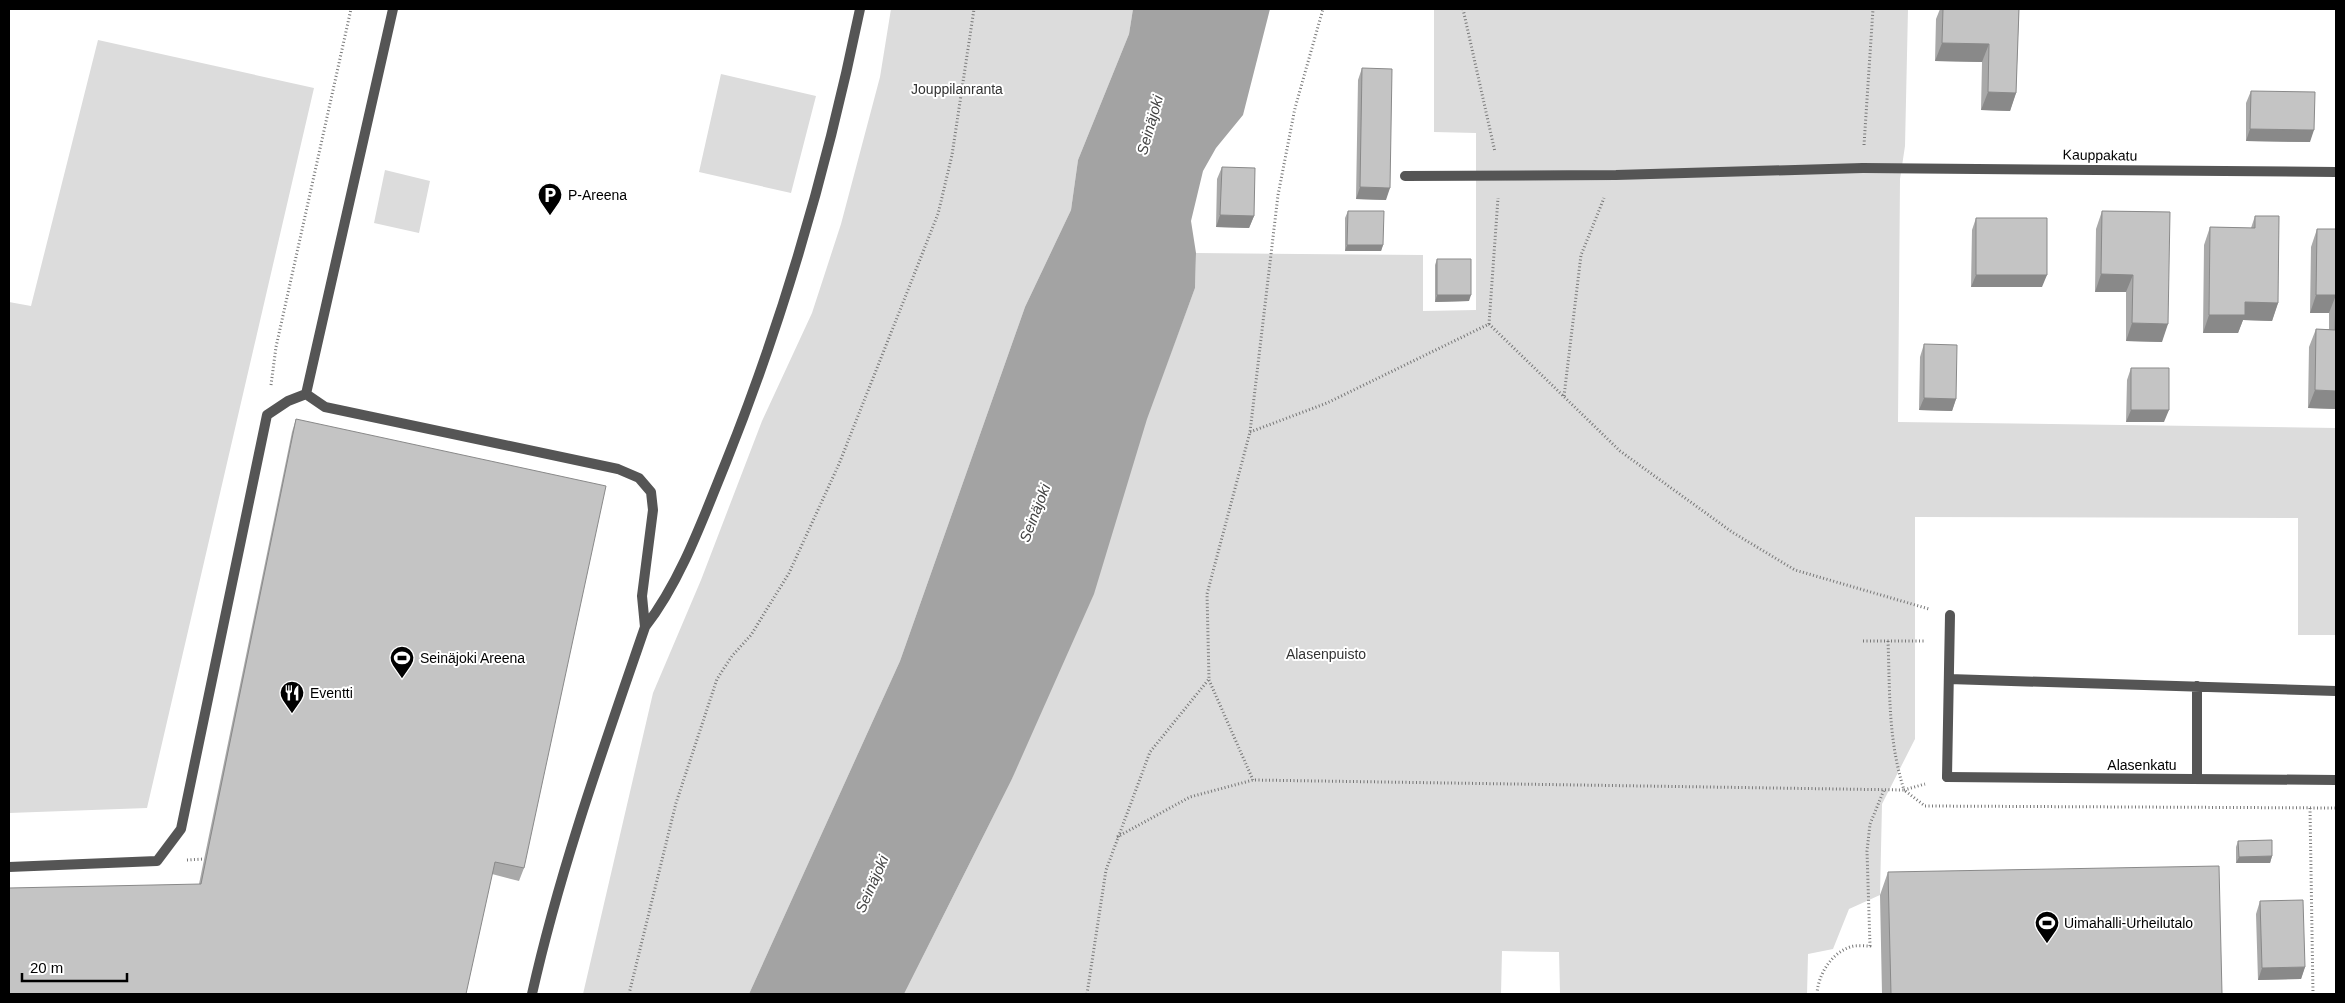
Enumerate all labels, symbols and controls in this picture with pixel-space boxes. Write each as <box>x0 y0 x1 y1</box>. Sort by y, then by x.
park label: Jouppilanranta <box>911 81 1003 97</box>
water label: Seinäjoki <box>1133 93 1166 156</box>
street label: Kauppakatu <box>2062 146 2138 164</box>
parking icon: P-Areena <box>537 182 563 216</box>
place label: P-Areena <box>568 187 627 203</box>
water label: Seinäjoki <box>1016 481 1054 544</box>
sports icon: Seinäjoki Areena <box>389 645 415 679</box>
park label: Alasenpuisto <box>1286 646 1366 662</box>
place label: Seinäjoki Areena <box>420 650 525 666</box>
restaurant icon: Eventti <box>279 680 305 714</box>
place label: Eventti <box>310 685 353 701</box>
street label: Alasenkatu <box>2107 757 2177 773</box>
water label: Seinäjoki <box>851 852 892 915</box>
sports icon: Uimahalli-Urheilutalo <box>2034 910 2060 944</box>
place label: Uimahalli-Urheilutalo <box>2064 915 2193 931</box>
scale bar <box>22 950 128 982</box>
text: 20 m <box>30 959 63 976</box>

